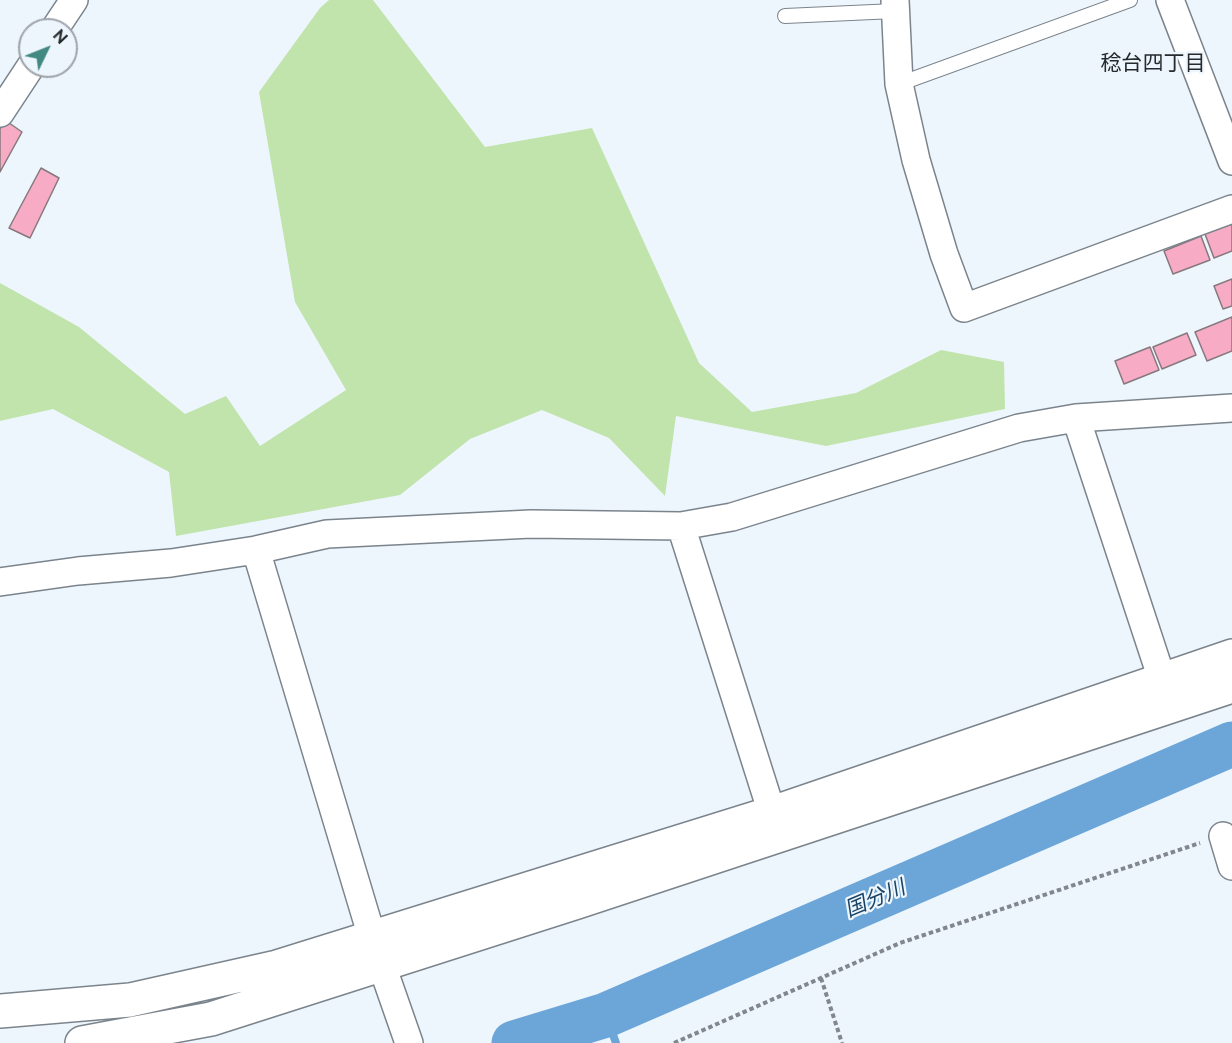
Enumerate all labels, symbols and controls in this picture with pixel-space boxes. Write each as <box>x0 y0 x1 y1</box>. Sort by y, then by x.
north arrow <box>18 18 78 78</box>
text: N <box>49 26 71 48</box>
district label: 稔台四丁目 <box>1101 51 1205 77</box>
water label: 国分川 <box>841 875 909 923</box>

